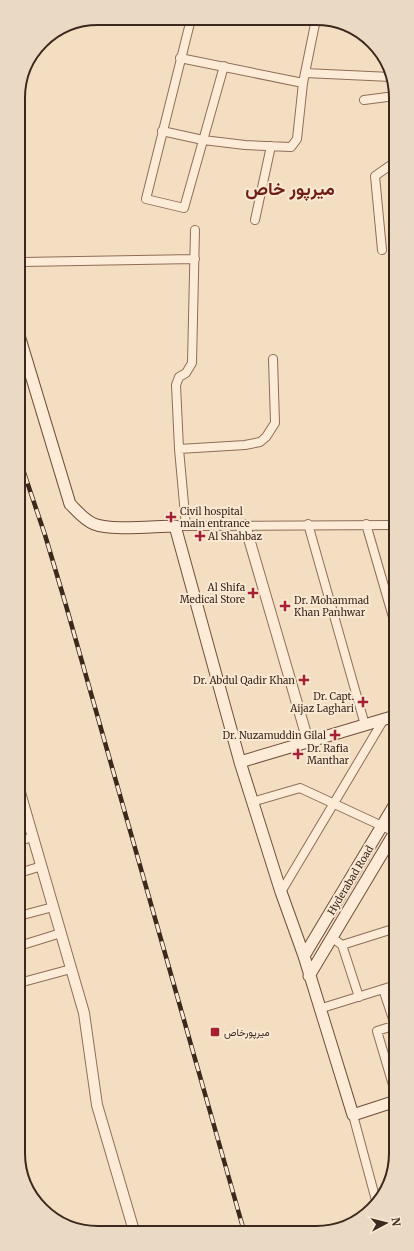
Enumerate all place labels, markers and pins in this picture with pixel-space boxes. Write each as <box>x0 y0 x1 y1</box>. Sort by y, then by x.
place label: Civil hospital main entrance <box>180 505 250 530</box>
marker: Civil hospital main entrance <box>165 511 177 523</box>
place label: Al Shahbaz <box>207 530 262 543</box>
marker: Al Shahbaz <box>195 531 205 541</box>
place label: Al Shifa Medical Store <box>180 581 246 606</box>
marker: Al Shifa Medical Store <box>248 588 258 598</box>
place label: Dr. Mohammad Khan Panhwar <box>294 594 369 619</box>
marker: Dr. Mohammad Khan Panhwar <box>279 600 291 612</box>
place label: Dr. Abdul Qadir Khan <box>193 674 295 687</box>
marker: Dr. Abdul Qadir Khan <box>298 674 310 686</box>
place label: Dr. Capt. Aijaz Laghari <box>289 690 354 715</box>
marker: Dr. Capt. Aijaz Laghari <box>357 696 369 708</box>
place label: Dr. Nuzamuddin Gilal <box>223 729 326 742</box>
marker: Dr. Nuzamuddin Gilal <box>329 729 341 741</box>
place label: Dr. Rafia Manthar <box>307 742 350 767</box>
marker: Dr. Rafia Manthar <box>292 748 304 760</box>
marker: ميرپورخاص <box>209 1026 221 1038</box>
place label: ميرپورخاص <box>224 1026 270 1040</box>

